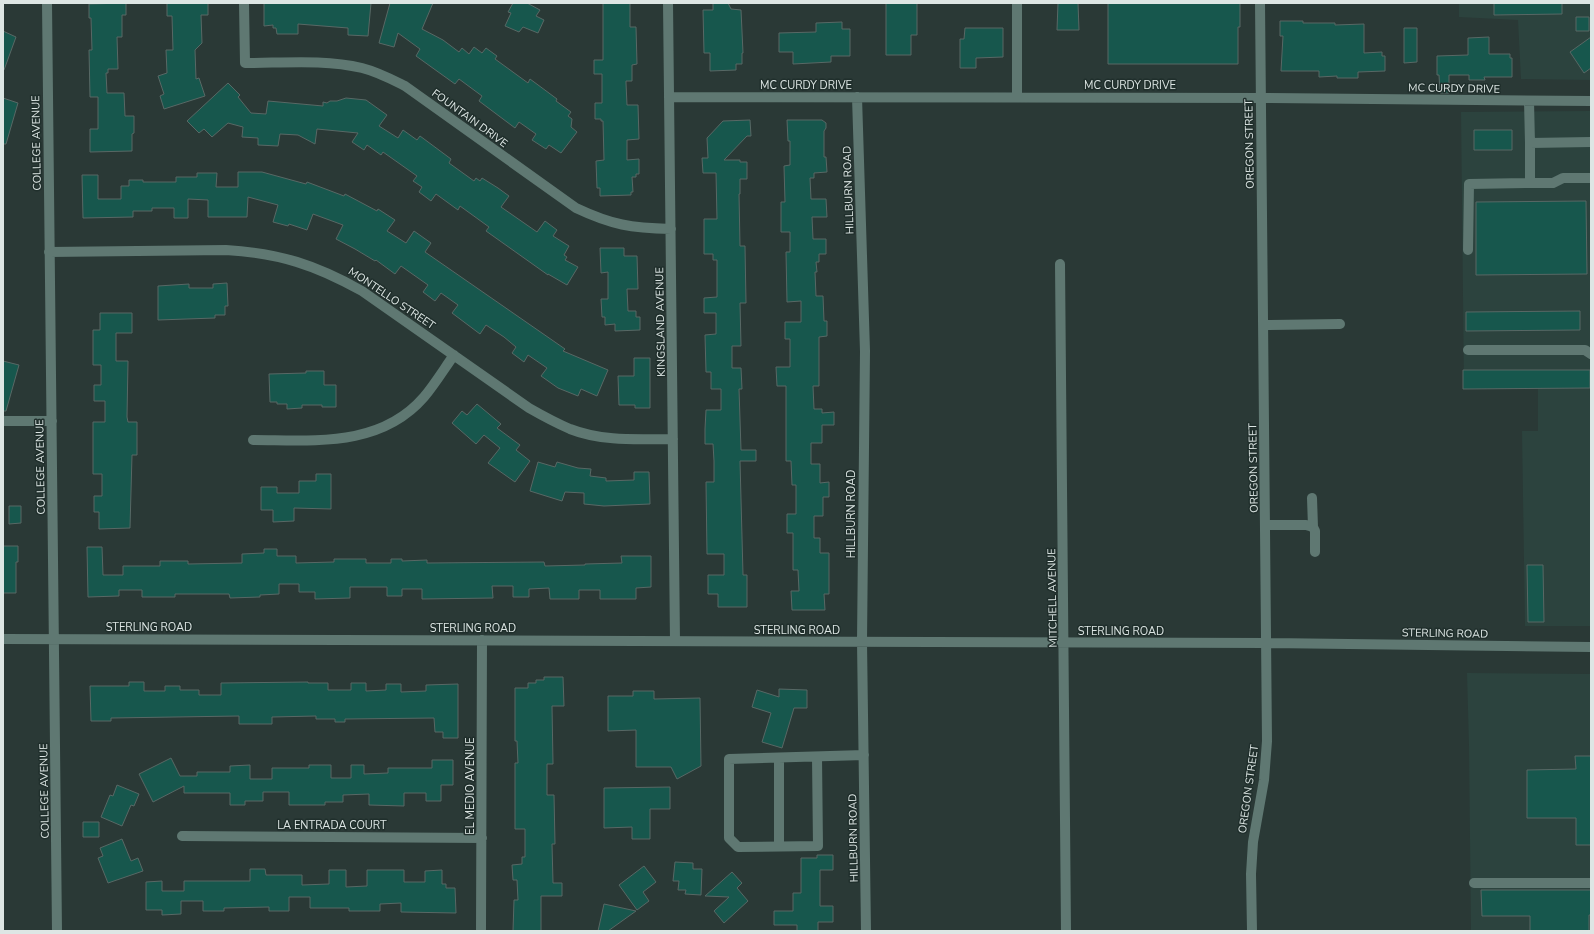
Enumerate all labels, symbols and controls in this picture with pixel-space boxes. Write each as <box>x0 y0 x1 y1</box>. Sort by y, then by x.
street label: MC CURDY DRIVE <box>760 78 852 93</box>
street label: MC CURDY DRIVE <box>1084 78 1176 93</box>
street label: MC CURDY DRIVE <box>1408 80 1500 97</box>
street label: FOUNTAIN DRIVE <box>429 86 511 151</box>
street label: COLLEGE AVENUE <box>28 95 45 191</box>
street label: OREGON STREET <box>1241 99 1258 189</box>
street label: HILLBURN ROAD <box>839 145 858 235</box>
street label: MONTELLO STREET <box>345 264 438 333</box>
street label: KINGSLAND AVENUE <box>652 267 669 377</box>
street label: COLLEGE AVENUE <box>32 419 49 515</box>
street label: OREGON STREET <box>1245 423 1262 513</box>
street label: HILLBURN ROAD <box>844 470 859 558</box>
street label: MITCHELL AVENUE <box>1044 548 1061 648</box>
street label: STERLING ROAD <box>106 620 192 635</box>
street label: STERLING ROAD <box>430 621 516 636</box>
street label: STERLING ROAD <box>754 623 840 638</box>
street label: STERLING ROAD <box>1078 624 1164 639</box>
street label: STERLING ROAD <box>1402 625 1488 642</box>
street label: EL MEDIO AVENUE <box>463 737 478 835</box>
street label: COLLEGE AVENUE <box>36 743 53 839</box>
street label: OREGON STREET <box>1235 743 1262 834</box>
street label: HILLBURN ROAD <box>845 794 862 882</box>
street label: LA ENTRADA COURT <box>277 818 387 833</box>

